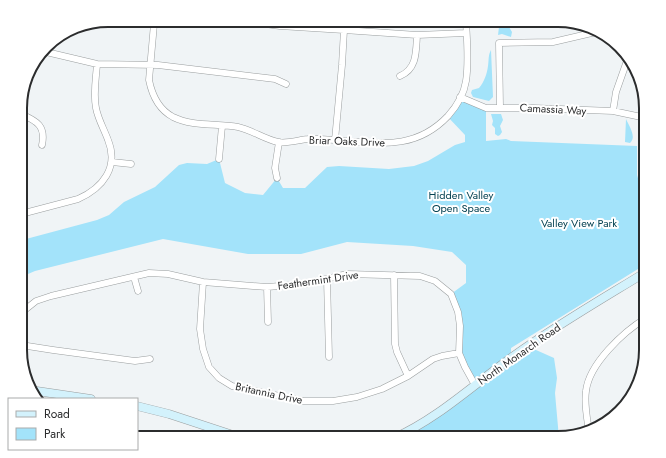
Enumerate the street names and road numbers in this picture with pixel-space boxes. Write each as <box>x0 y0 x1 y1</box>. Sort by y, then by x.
street label: Camassia Way <box>519 99 587 119</box>
street label: Briar Oaks Drive <box>309 132 386 150</box>
street label: Feathermint Drive <box>276 266 360 294</box>
street label: North Monarch Road <box>474 319 564 389</box>
street label: Britannia Drive <box>234 378 304 408</box>

